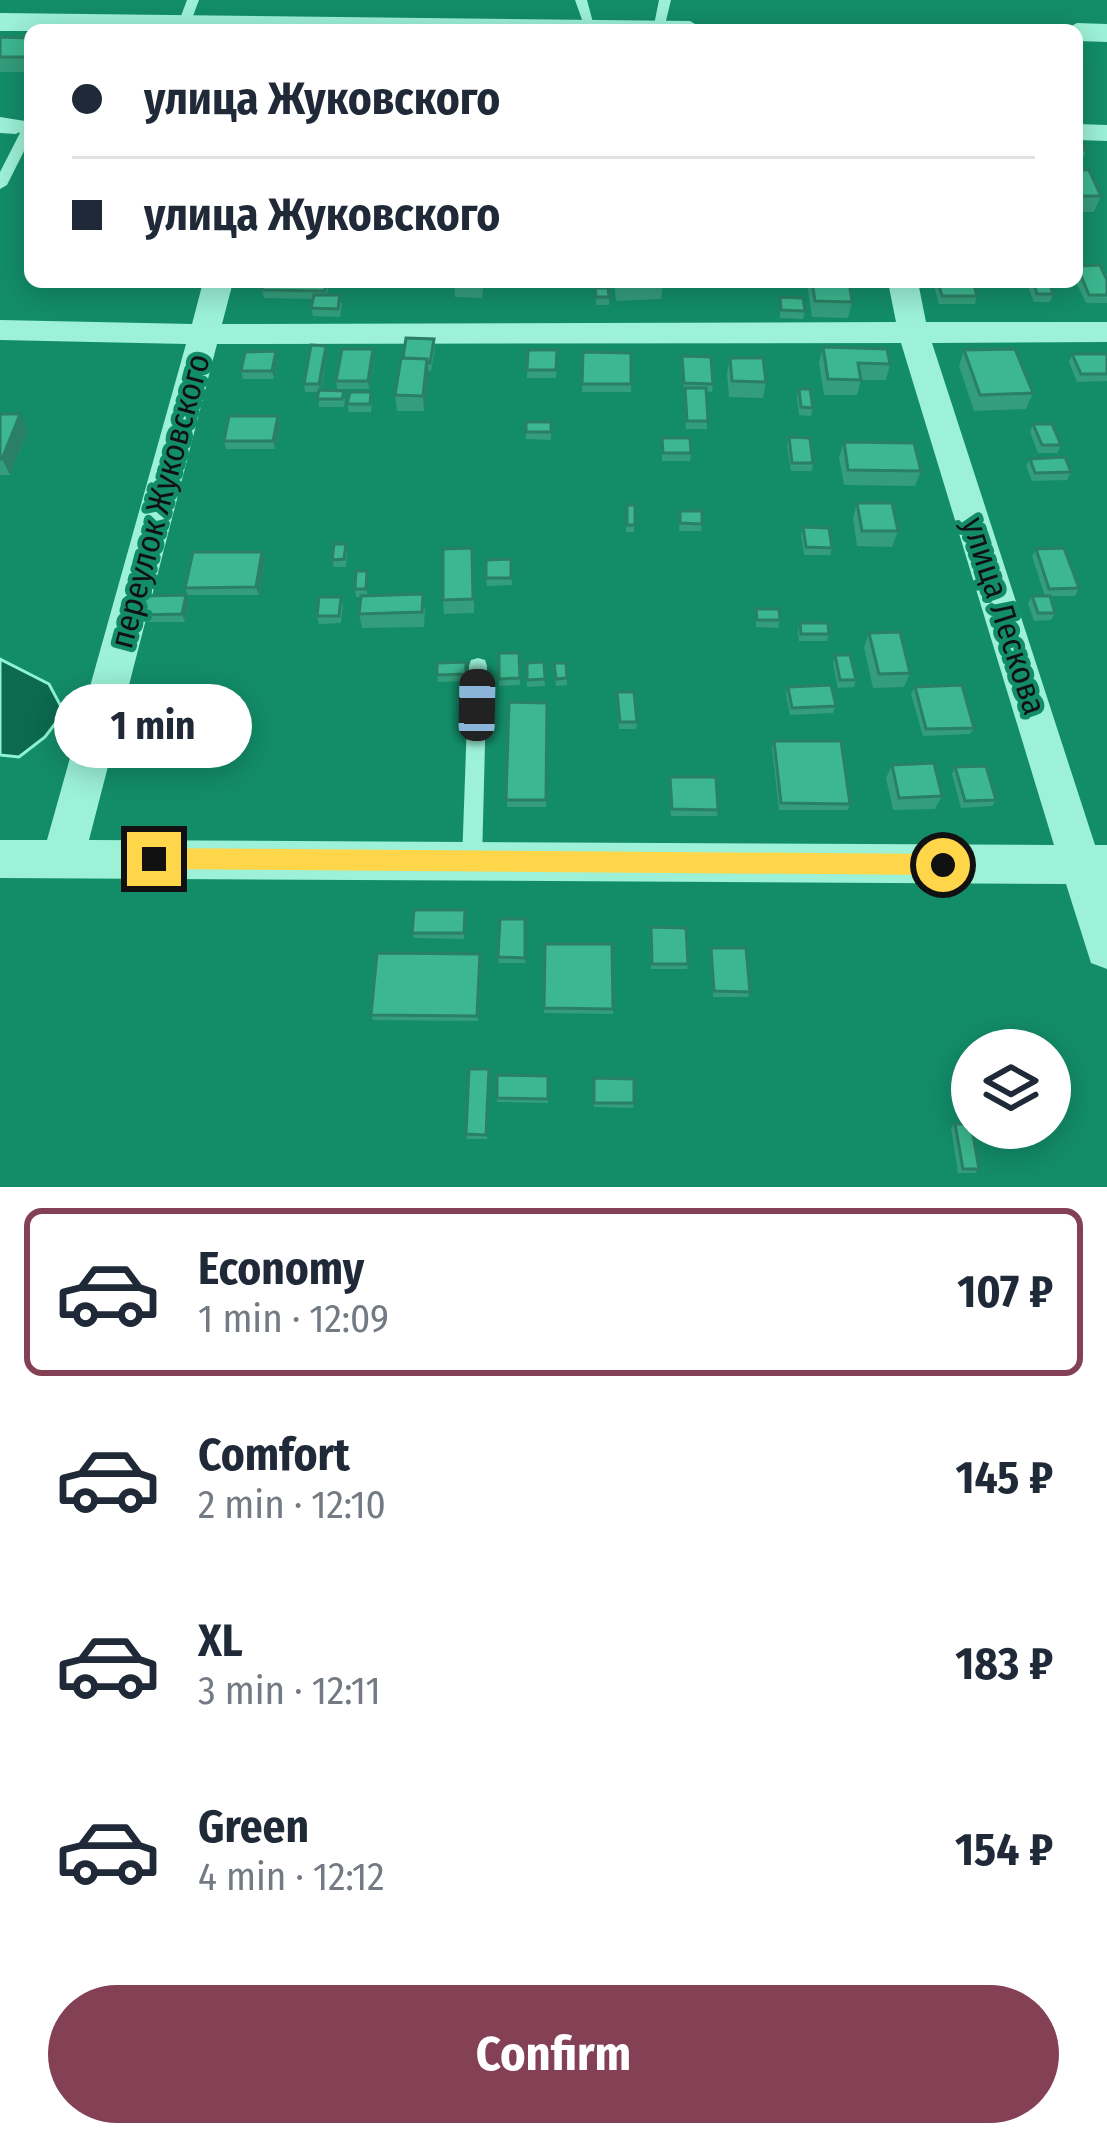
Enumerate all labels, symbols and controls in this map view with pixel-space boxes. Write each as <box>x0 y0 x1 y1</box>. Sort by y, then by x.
text: улица Жуковского <box>144 72 500 126</box>
text: улица Жуковского <box>144 188 500 242</box>
street label: переулок Жуковского <box>101 349 219 653</box>
street label: улица Лескова <box>953 512 1055 720</box>
car <box>458 669 496 741</box>
callout: 1 min <box>55 685 253 769</box>
text: 1 min <box>111 703 195 749</box>
route end <box>127 832 181 886</box>
route start <box>916 838 970 892</box>
map controls <box>951 1029 1071 1149</box>
button: layers <box>951 1029 1071 1149</box>
icon: car <box>54 1238 162 1346</box>
text: Economy <box>198 1242 364 1296</box>
text: 107 ₽ <box>957 1265 1053 1319</box>
text: 1 min · 12:09 <box>198 1296 389 1342</box>
icon: car <box>54 1424 162 1532</box>
text: Comfort <box>198 1428 350 1482</box>
text: 145 ₽ <box>955 1451 1053 1505</box>
text: 2 min · 12:10 <box>198 1482 386 1528</box>
icon: car <box>54 1610 162 1718</box>
text: XL <box>198 1614 243 1668</box>
text: 183 ₽ <box>955 1637 1053 1691</box>
text: 3 min · 12:11 <box>198 1668 381 1714</box>
icon: car <box>54 1796 162 1904</box>
text: Green <box>198 1800 309 1854</box>
text: 154 ₽ <box>955 1823 1053 1877</box>
text: 4 min · 12:12 <box>198 1854 385 1900</box>
button: Confirm <box>48 1985 1059 2123</box>

